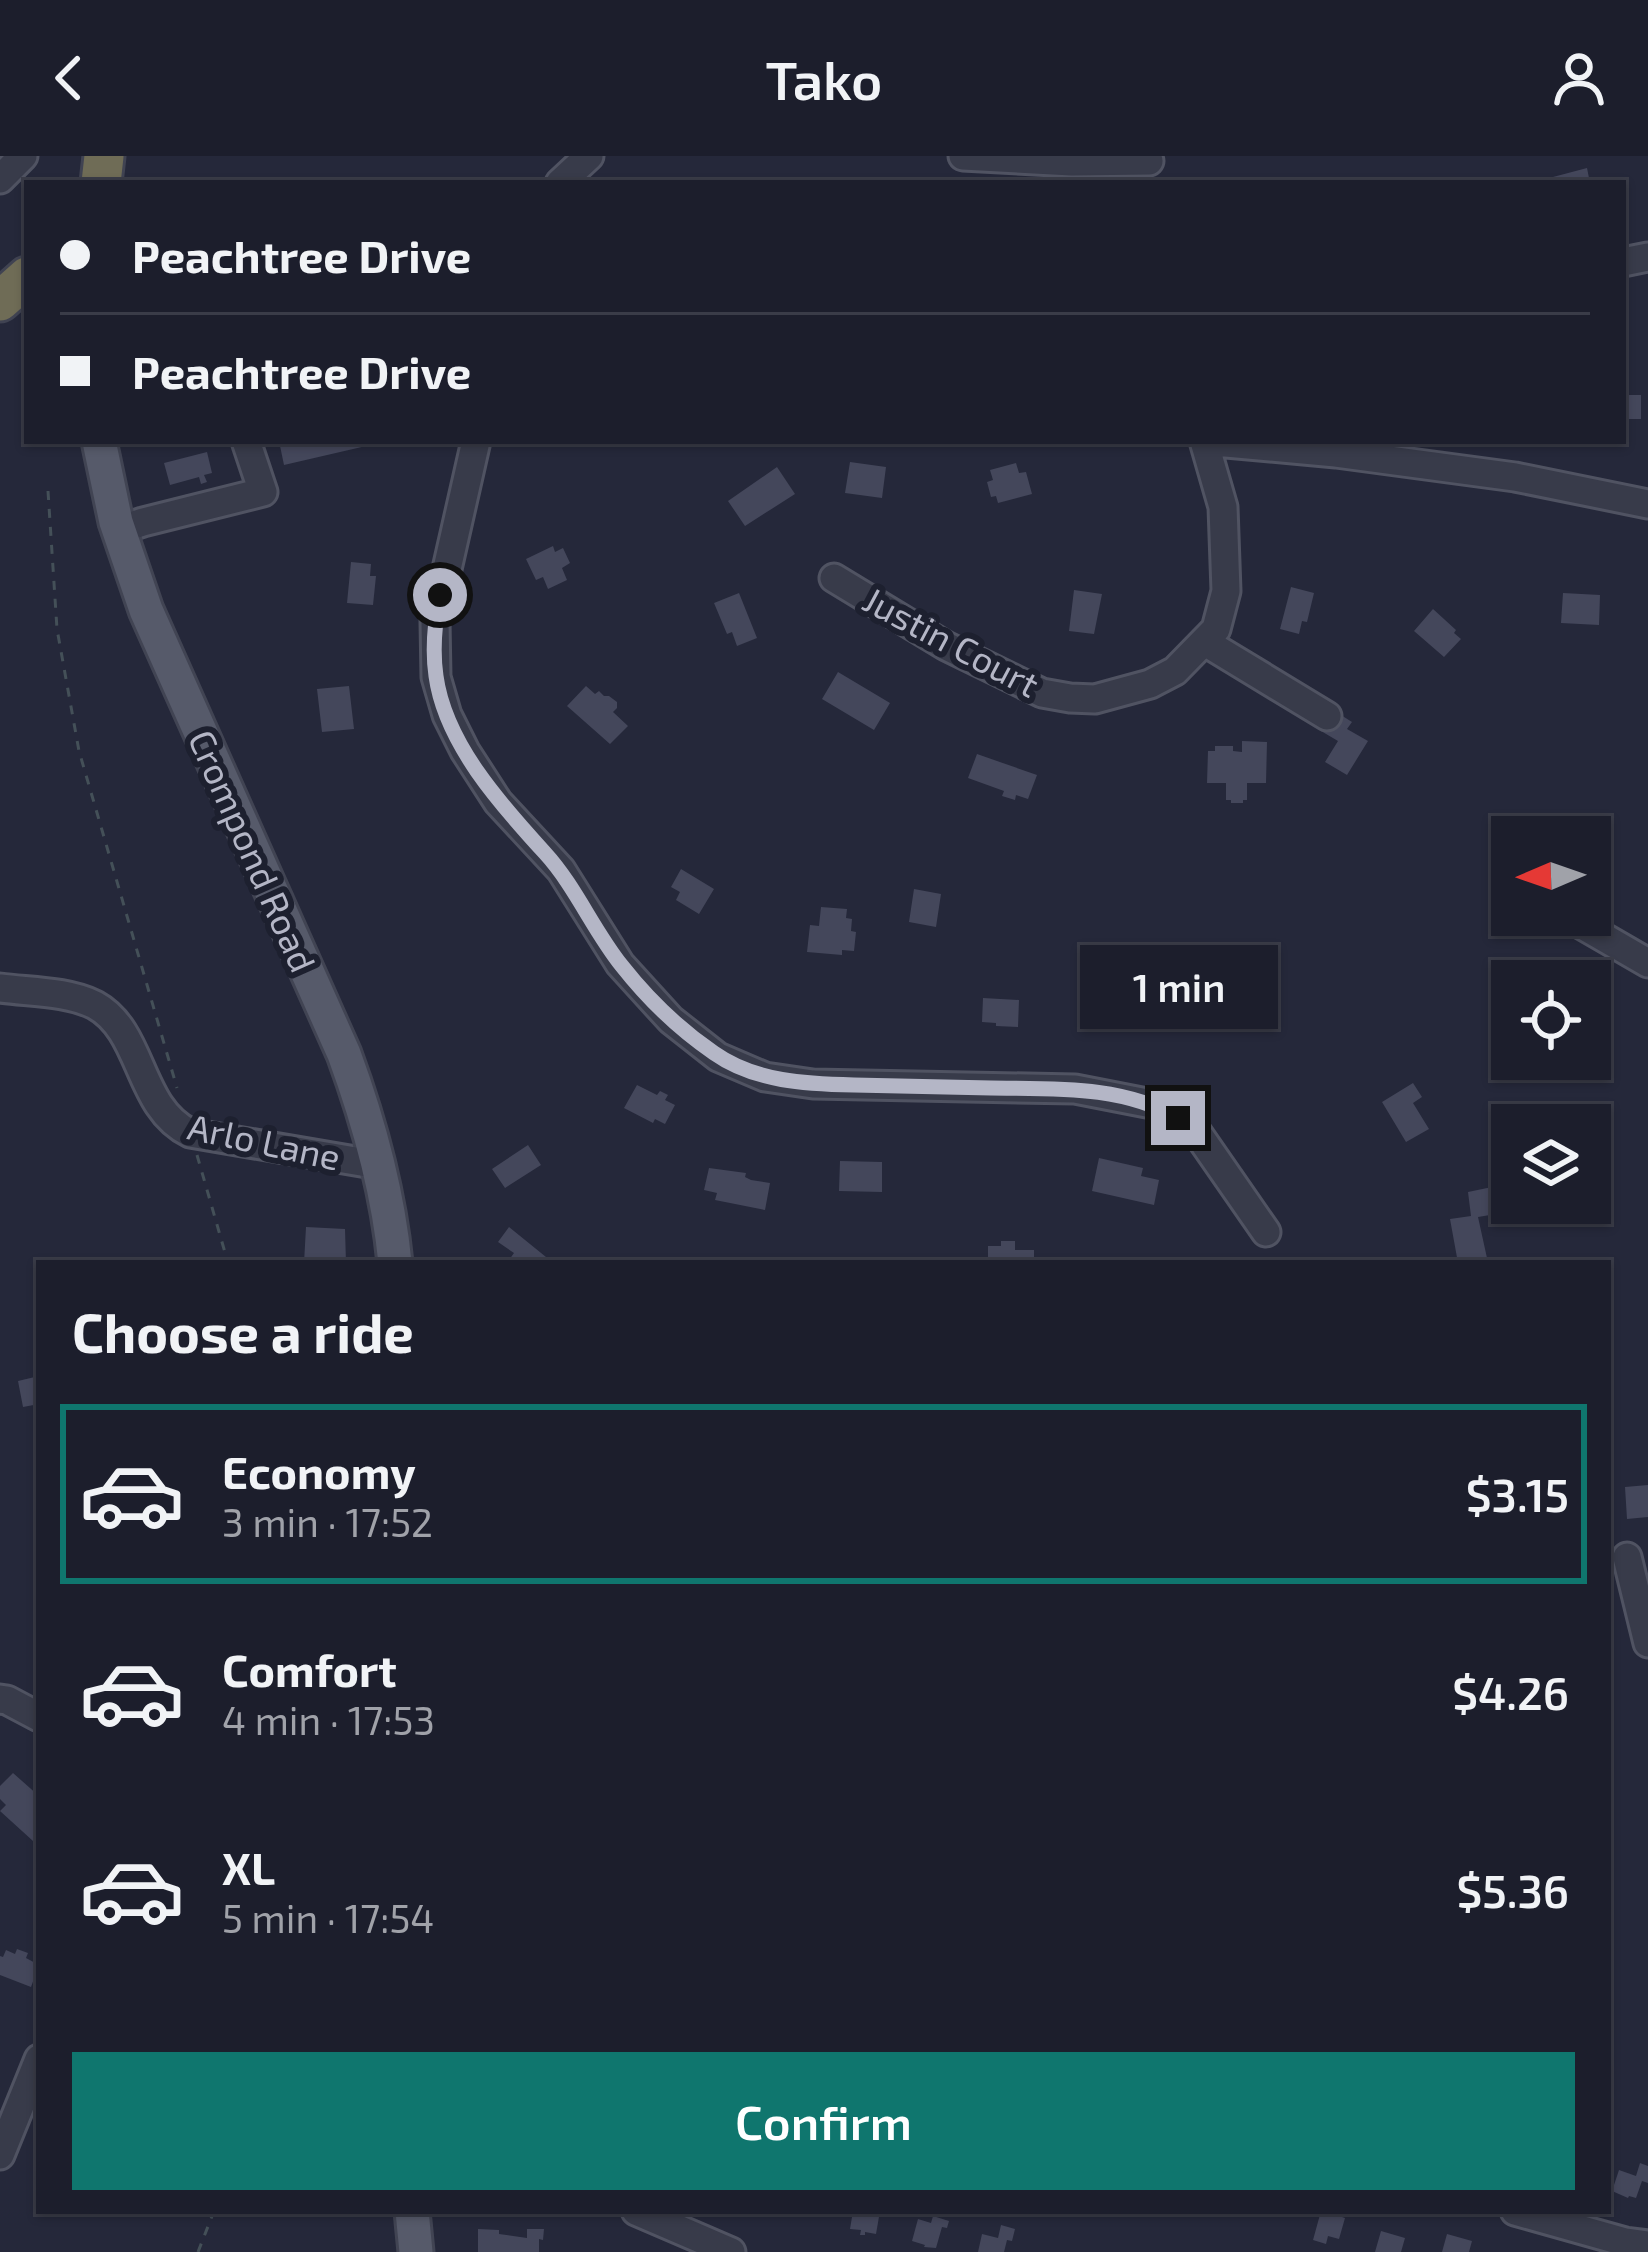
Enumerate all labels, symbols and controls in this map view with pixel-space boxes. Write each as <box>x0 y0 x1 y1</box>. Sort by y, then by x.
icon: back <box>36 45 102 111</box>
icon: person <box>1546 45 1612 111</box>
text: Tako <box>766 46 882 111</box>
text: Peachtree Drive <box>132 228 471 282</box>
text: Peachtree Drive <box>132 344 471 398</box>
route start <box>413 568 467 622</box>
street label: Justin Court <box>857 577 1047 705</box>
street label: Crompond Road <box>181 723 326 978</box>
north arrow <box>1491 816 1611 936</box>
map controls <box>1491 816 1611 1224</box>
callout: 1 min <box>1079 944 1277 1028</box>
button: locate <box>1491 960 1611 1080</box>
text: 1 min <box>1133 963 1225 1010</box>
route end <box>1151 1091 1205 1145</box>
street label: Arlo Lane <box>184 1103 344 1178</box>
button: layers <box>1491 1104 1611 1224</box>
text: Choose a ride <box>72 1299 414 1364</box>
icon: car <box>78 1440 186 1548</box>
text: Economy <box>222 1444 416 1498</box>
text: $3.15 <box>1466 1467 1569 1521</box>
text: 3 min · 17:52 <box>222 1498 433 1545</box>
icon: car <box>78 1638 186 1746</box>
text: Comfort <box>222 1642 397 1696</box>
text: $4.26 <box>1452 1665 1569 1719</box>
text: 4 min · 17:53 <box>222 1696 435 1743</box>
icon: car <box>78 1836 186 1944</box>
text: XL <box>222 1840 275 1894</box>
text: $5.36 <box>1456 1863 1569 1917</box>
text: 5 min · 17:54 <box>222 1894 434 1941</box>
button: Confirm <box>72 2052 1575 2190</box>

